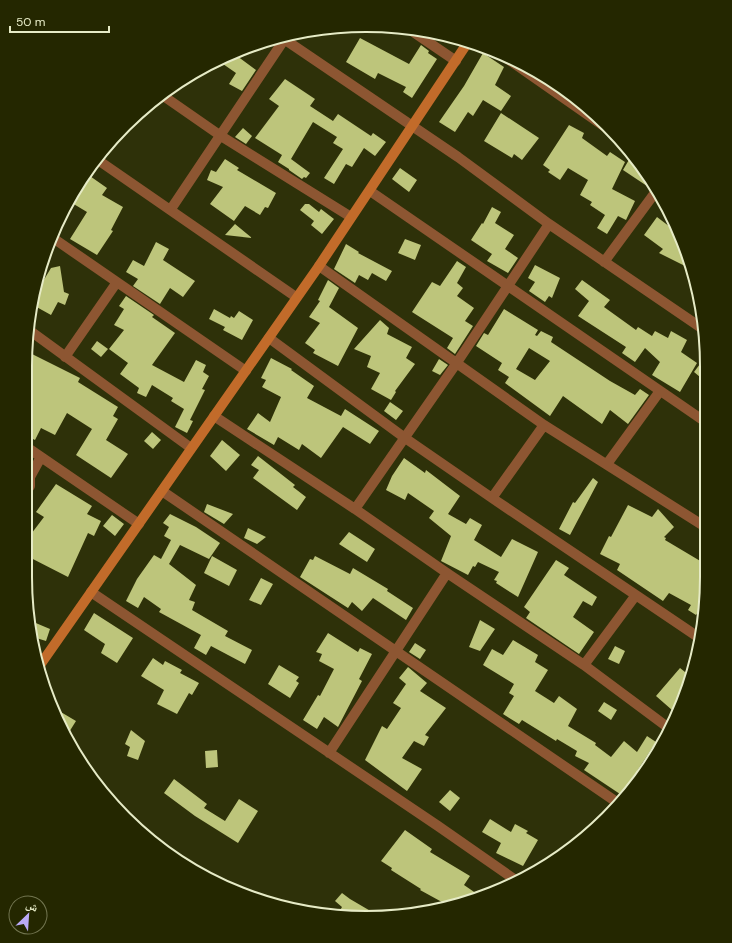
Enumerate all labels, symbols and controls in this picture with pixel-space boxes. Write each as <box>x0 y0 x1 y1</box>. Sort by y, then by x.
scale bar <box>10 8 109 34</box>
text: 50 m <box>16 14 45 30</box>
north arrow <box>8 895 48 935</box>
text: ش <box>24 897 41 916</box>

